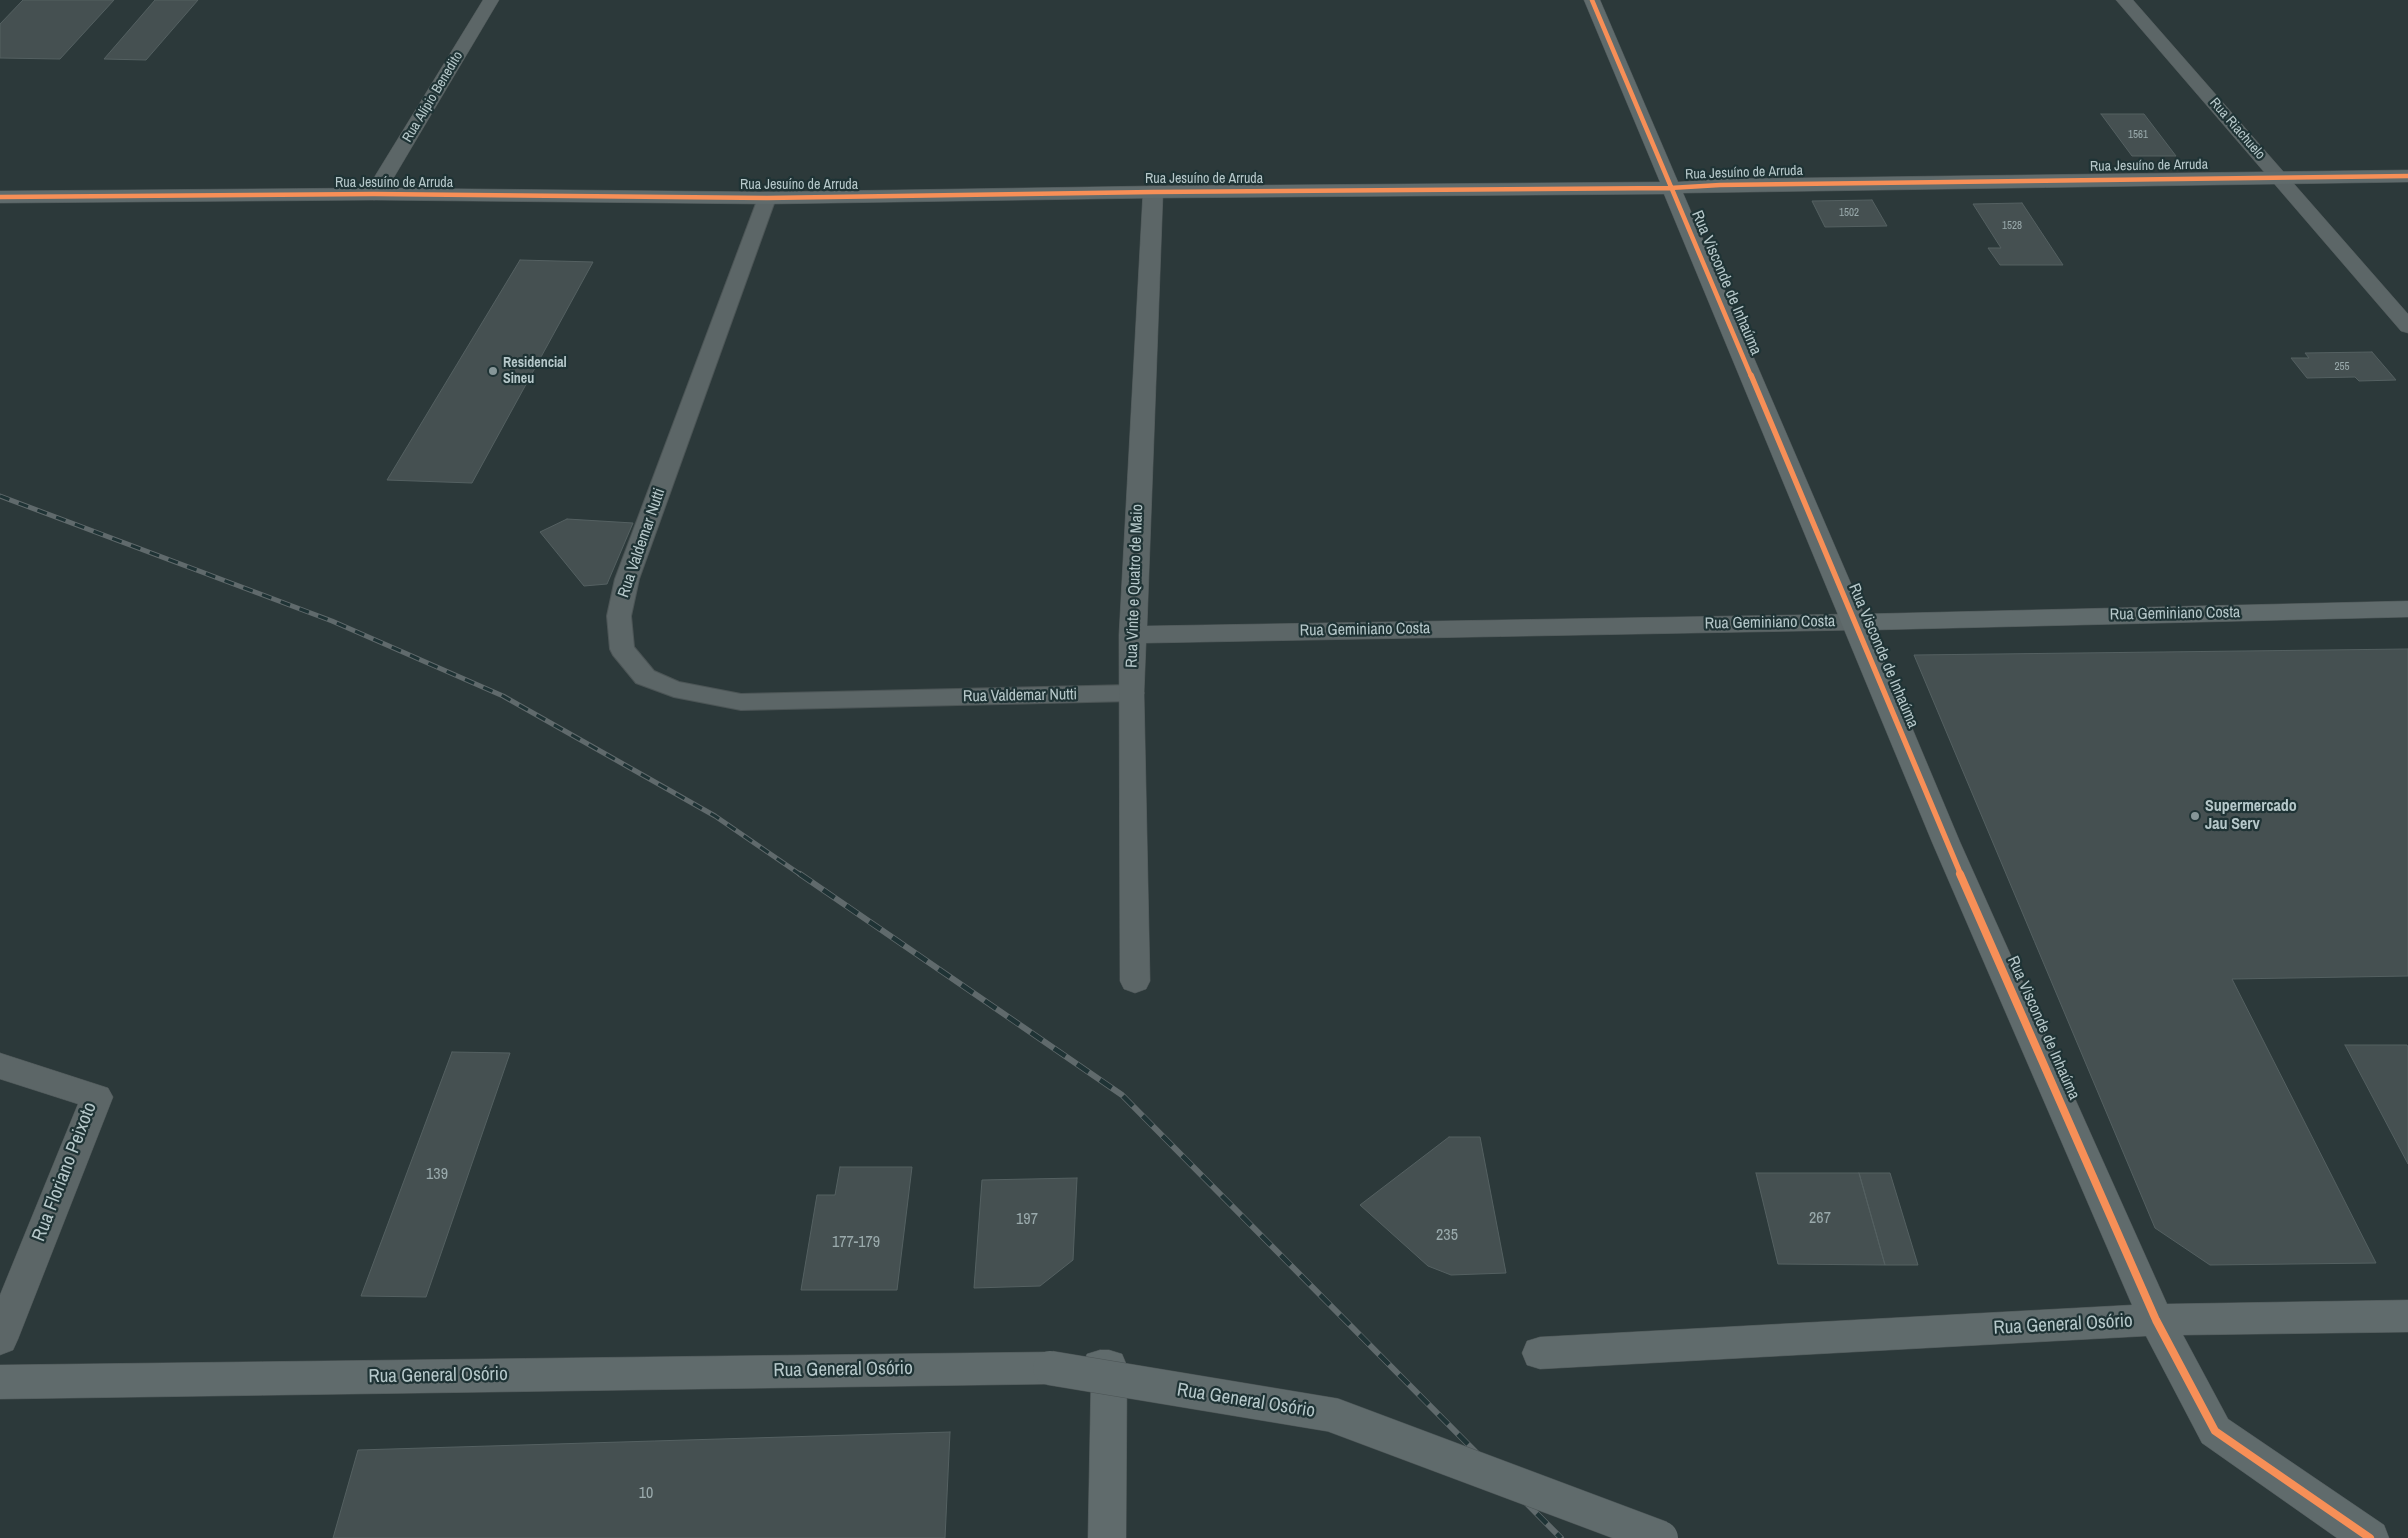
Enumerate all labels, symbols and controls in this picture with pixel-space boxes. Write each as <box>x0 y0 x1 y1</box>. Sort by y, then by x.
street label: Rua Alípio Benedito <box>399 49 467 145</box>
street label: Rua Riachuelo <box>2206 95 2268 163</box>
house number: 1561 <box>2128 128 2148 142</box>
street label: Rua Jesuíno de Arruda <box>2090 157 2208 175</box>
street label: Rua Jesuíno de Arruda <box>1685 163 1803 183</box>
street label: Rua Jesuíno de Arruda <box>1145 171 1263 187</box>
street label: Rua Jesuíno de Arruda <box>335 175 453 191</box>
street label: Rua Jesuíno de Arruda <box>740 177 858 193</box>
house number: 1502 <box>1839 206 1859 220</box>
street label: Rua Visconde de Inhaúma <box>1687 208 1765 358</box>
house number: 1528 <box>2002 219 2022 233</box>
place label: Residencial Sineu <box>503 355 567 388</box>
house number: 255 <box>2334 360 2350 374</box>
marker: Residencial Sineu <box>487 365 499 377</box>
street label: Rua Valdemar Nutti <box>614 486 670 600</box>
street label: Rua Vinte e Quatro de Maio <box>1123 504 1147 668</box>
street label: Rua Visconde de Inhaúma <box>1844 581 1922 731</box>
street label: Rua Geminiano Costa <box>2110 603 2240 625</box>
street label: Rua Geminiano Costa <box>1705 612 1835 634</box>
street label: Rua Geminiano Costa <box>1300 619 1430 641</box>
street label: Rua Valdemar Nutti <box>963 685 1077 707</box>
place label: Supermercado Jau Serv <box>2205 797 2297 835</box>
marker: Supermercado Jau Serv <box>2189 810 2201 822</box>
street label: Rua Visconde de Inhaúma <box>2003 953 2083 1103</box>
street label: Rua Floriano Peixoto <box>28 1099 102 1245</box>
house number: 139 <box>426 1165 448 1185</box>
house number: 267 <box>1809 1209 1831 1229</box>
house number: 197 <box>1016 1210 1038 1230</box>
house number: 235 <box>1436 1226 1458 1246</box>
house number: 177-179 <box>832 1233 880 1253</box>
street label: Rua General Osório <box>1993 1310 2133 1340</box>
street label: Rua General Osório <box>773 1357 913 1383</box>
street label: Rua General Osório <box>368 1363 508 1389</box>
street label: Rua General Osório <box>1175 1379 1317 1423</box>
house number: 10 <box>639 1484 653 1504</box>

